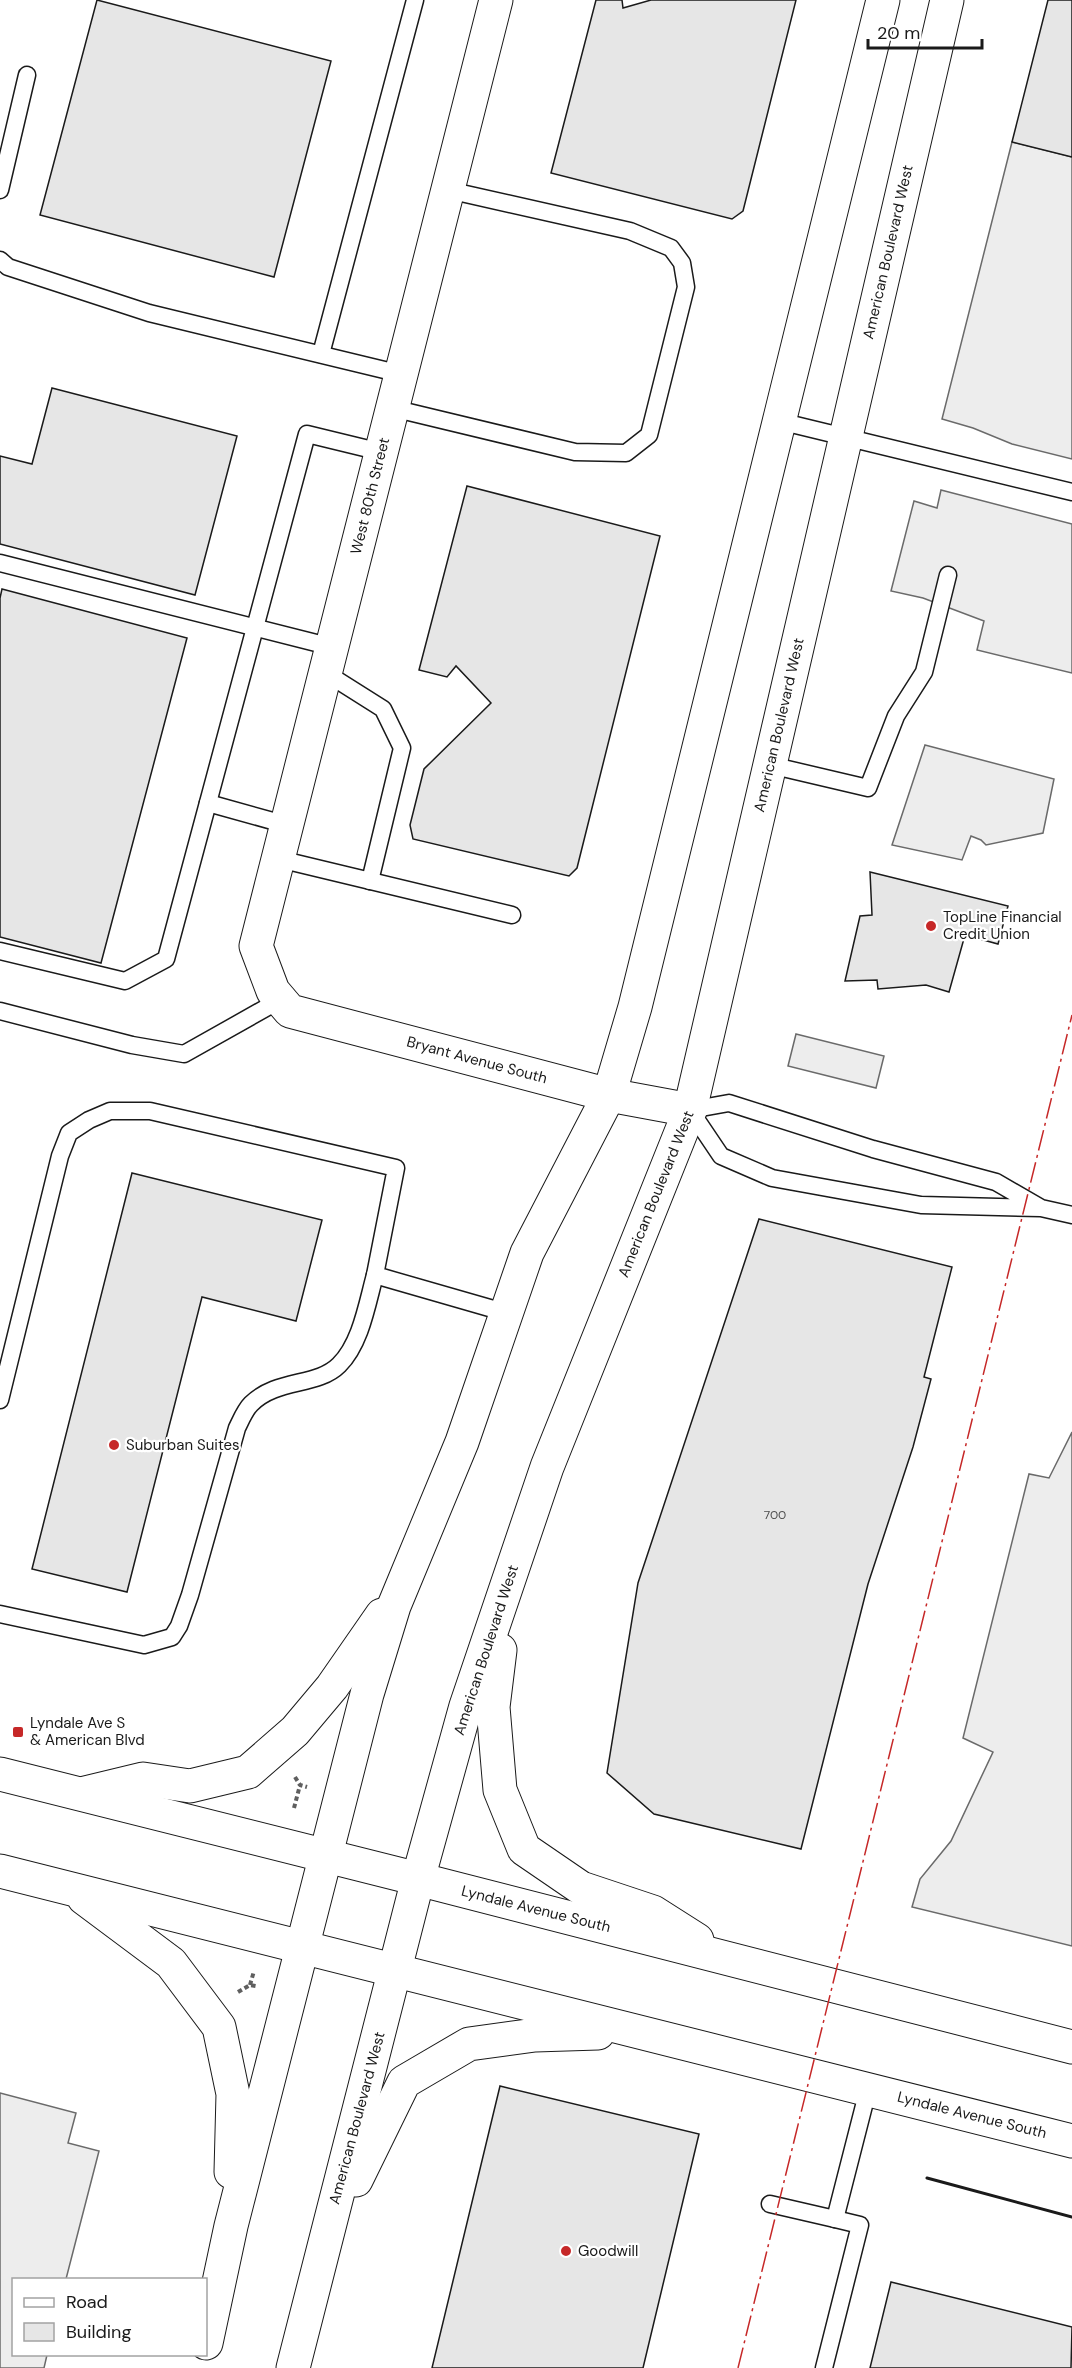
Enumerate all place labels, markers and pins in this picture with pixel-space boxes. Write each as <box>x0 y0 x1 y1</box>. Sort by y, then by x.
place label: TopLine Financial Credit Union <box>943 907 1062 944</box>
marker: TopLine Financial Credit Union <box>924 919 938 933</box>
place label: Suburban Suites <box>126 1435 240 1455</box>
marker: Suburban Suites <box>107 1438 121 1452</box>
place label: Lyndale Ave S & American Blvd <box>30 1713 145 1750</box>
marker: Lyndale Ave S & American Blvd <box>11 1725 25 1739</box>
place label: Goodwill <box>578 2241 638 2261</box>
marker: Goodwill <box>559 2244 573 2258</box>

